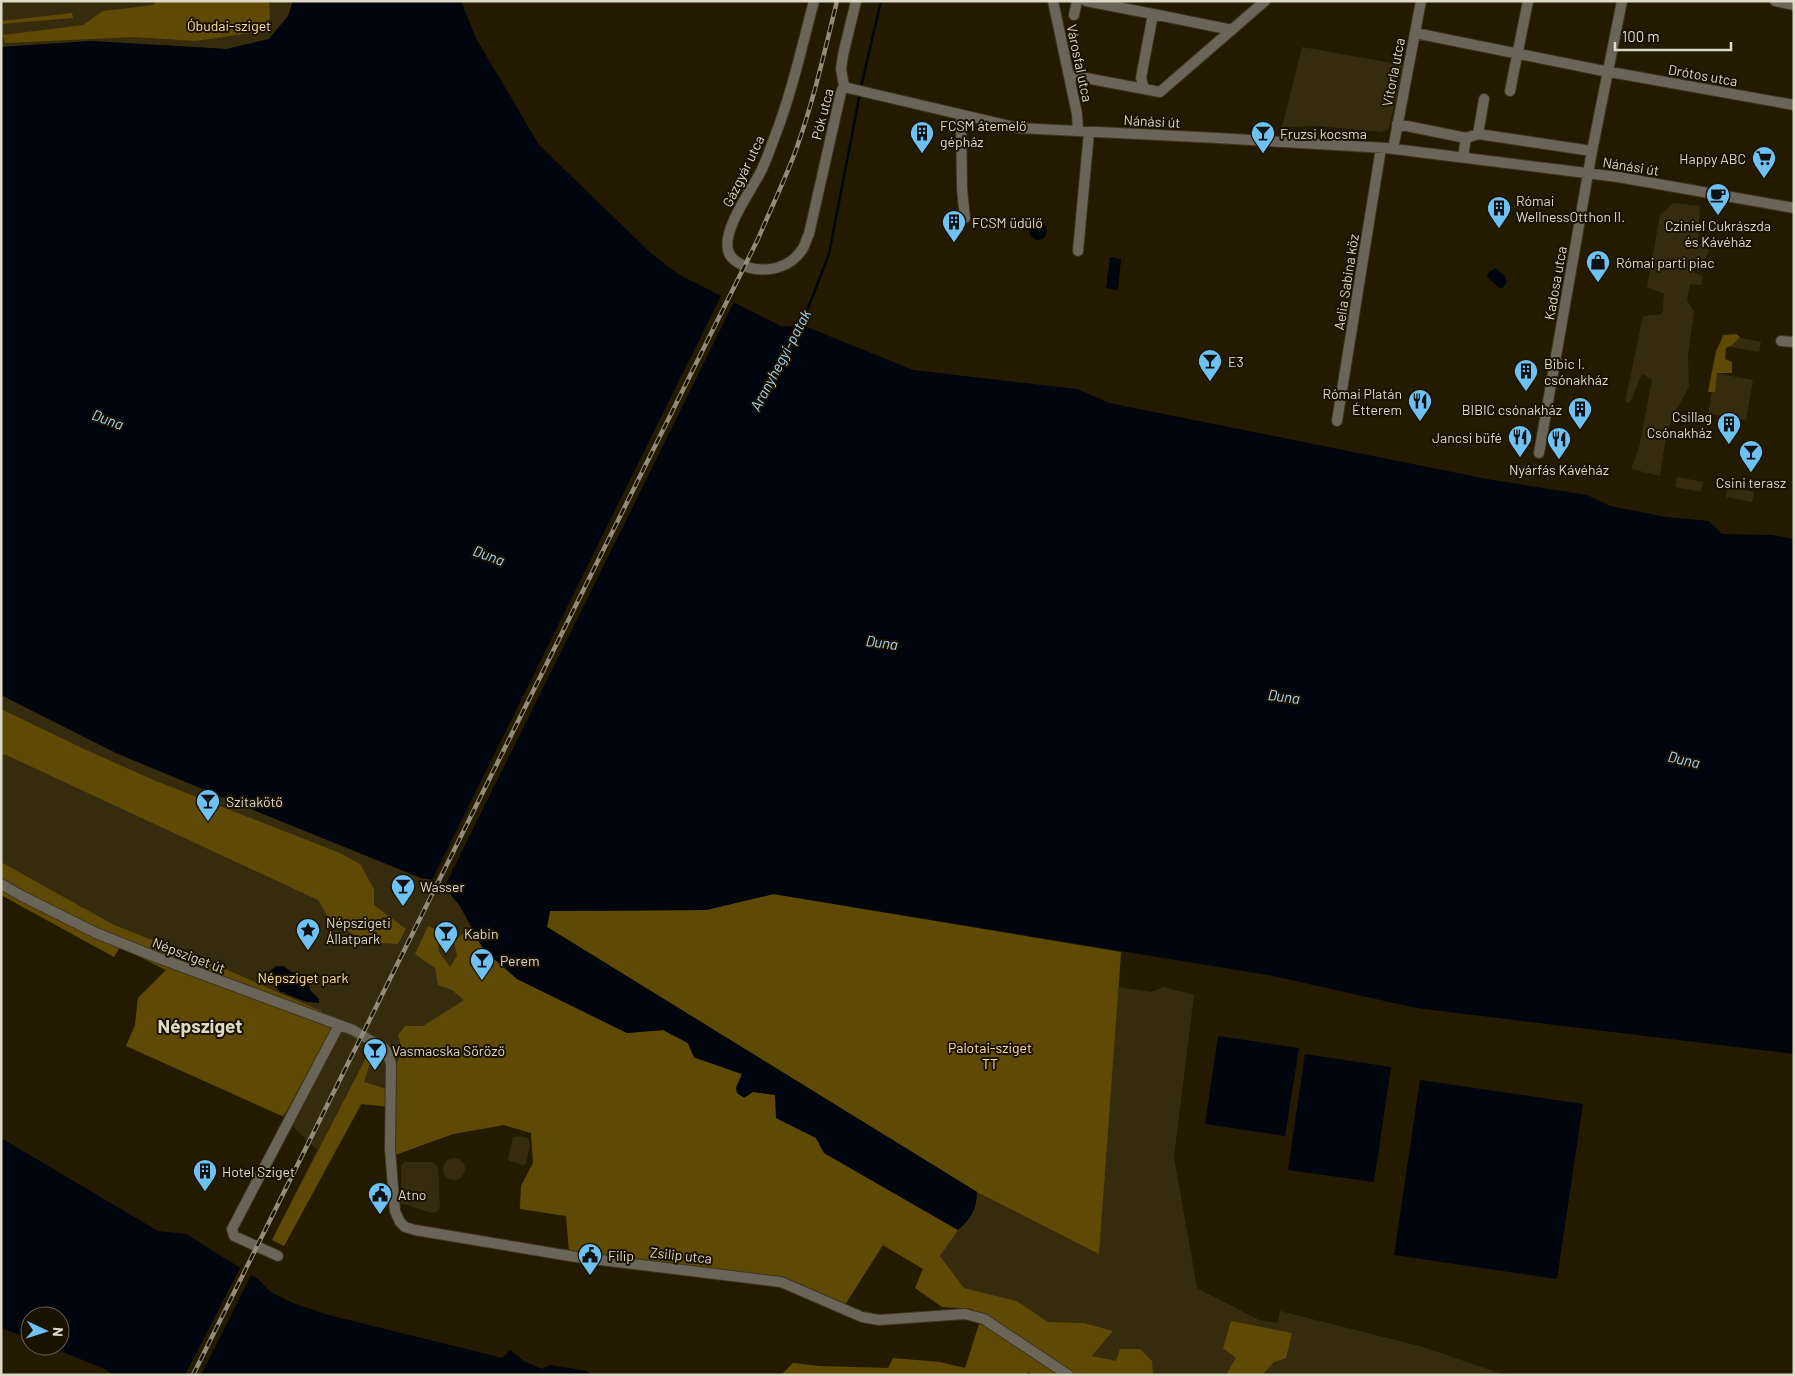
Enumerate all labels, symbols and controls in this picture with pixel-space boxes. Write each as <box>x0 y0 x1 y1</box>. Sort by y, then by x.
park label: Óbudai-sziget <box>187 17 271 34</box>
scale bar <box>1615 20 1731 52</box>
street label: Városfal utca <box>1063 23 1097 103</box>
text: 100 m <box>1622 27 1660 45</box>
street label: Vitorla utca <box>1378 36 1408 108</box>
street label: Drótos utca <box>1667 61 1739 89</box>
street label: Pók utca <box>807 87 837 141</box>
street label: Nánási út <box>1123 111 1181 131</box>
place label: FCSM átemelő gépház <box>940 117 1027 150</box>
building icon: FCSM átemelő gépház <box>909 120 935 154</box>
bar icon: Fruzsi kocsma <box>1250 120 1276 154</box>
place label: Fruzsi kocsma <box>1280 125 1367 142</box>
street label: Gázgyár utca <box>718 132 768 210</box>
supermarket icon: Happy ABC <box>1751 145 1777 179</box>
place label: Happy ABC <box>1679 150 1746 167</box>
street label: Nánási út <box>1601 153 1661 179</box>
cafe icon: Cziniel Cukrászda és Kávéház <box>1705 182 1731 216</box>
place label: Római WellnessOtthon II. <box>1516 192 1625 225</box>
building icon: Római WellnessOtthon II. <box>1486 195 1512 229</box>
building icon: FCSM üdülő <box>941 209 967 243</box>
place label: FCSM üdülő <box>972 214 1043 231</box>
place label: Cziniel Cukrászda és Kávéház <box>1665 217 1771 250</box>
street label: Aelia Sabina köz <box>1330 233 1362 331</box>
street label: Kadosa utca <box>1540 245 1570 321</box>
shop icon: Római parti piac <box>1585 249 1611 283</box>
place label: Római parti piac <box>1616 254 1715 271</box>
water label: Aranyhegyi-patak <box>746 306 815 414</box>
bar icon: E3 <box>1197 348 1223 382</box>
place label: E3 <box>1228 353 1244 370</box>
place label: Bibic I. csónakház <box>1544 355 1608 388</box>
building icon: Bibic I. csónakház <box>1513 358 1539 392</box>
place label: Római Platán Étterem <box>1322 385 1402 418</box>
restaurant icon: Római Platán Étterem <box>1407 388 1433 422</box>
building icon: BIBIC csónakház <box>1567 396 1593 430</box>
place label: BIBIC csónakház <box>1462 401 1562 418</box>
water label: Duna <box>90 405 126 433</box>
place label: Csillag Csónakház <box>1647 408 1712 441</box>
building icon: Csillag Csónakház <box>1716 411 1742 445</box>
restaurant icon: Jancsi büfé <box>1507 424 1533 458</box>
restaurant icon: Nyárfás Kávéház <box>1546 426 1572 460</box>
place label: Jancsi büfé <box>1432 429 1502 446</box>
bar icon: Csini terasz <box>1738 439 1764 473</box>
place label: Nyárfás Kávéház <box>1509 461 1609 478</box>
place label: Csini terasz <box>1716 474 1786 491</box>
water label: Duna <box>471 541 507 569</box>
water label: Duna <box>865 631 899 653</box>
water label: Duna <box>1267 685 1301 707</box>
water label: Duna <box>1666 747 1702 771</box>
bar icon: Szitakötő <box>195 788 221 822</box>
place label: Szitakötő <box>226 793 283 810</box>
bar icon: Wasser <box>390 873 416 907</box>
place label: Wasser <box>420 878 465 895</box>
place label: Népszigeti Állatpark <box>326 914 391 947</box>
place icon: Népszigeti Állatpark <box>295 917 321 951</box>
bar icon: Kabin <box>433 920 459 954</box>
place label: Kabin <box>464 925 498 942</box>
street label: Népsziget út <box>150 933 228 977</box>
bar icon: Perem <box>469 947 495 981</box>
place label: Perem <box>500 952 540 969</box>
park label: Népsziget park <box>258 969 348 986</box>
district label: Népsziget <box>158 1014 242 1037</box>
bar icon: Vasmacska Söröző <box>362 1037 388 1071</box>
park label: Palotai-sziget TT <box>948 1039 1032 1072</box>
place label: Vasmacska Söröző <box>392 1042 505 1059</box>
building icon: Hotel Sziget <box>192 1158 218 1192</box>
place label: Hotel Sziget <box>222 1163 295 1180</box>
public building icon: Atno <box>367 1181 393 1215</box>
place label: Atno <box>398 1186 427 1203</box>
public building icon: Filip <box>577 1242 603 1276</box>
street label: Zsilip utca <box>649 1243 713 1267</box>
place label: Filip <box>608 1247 634 1264</box>
north arrow <box>20 1306 70 1356</box>
text: N <box>50 1327 67 1337</box>

